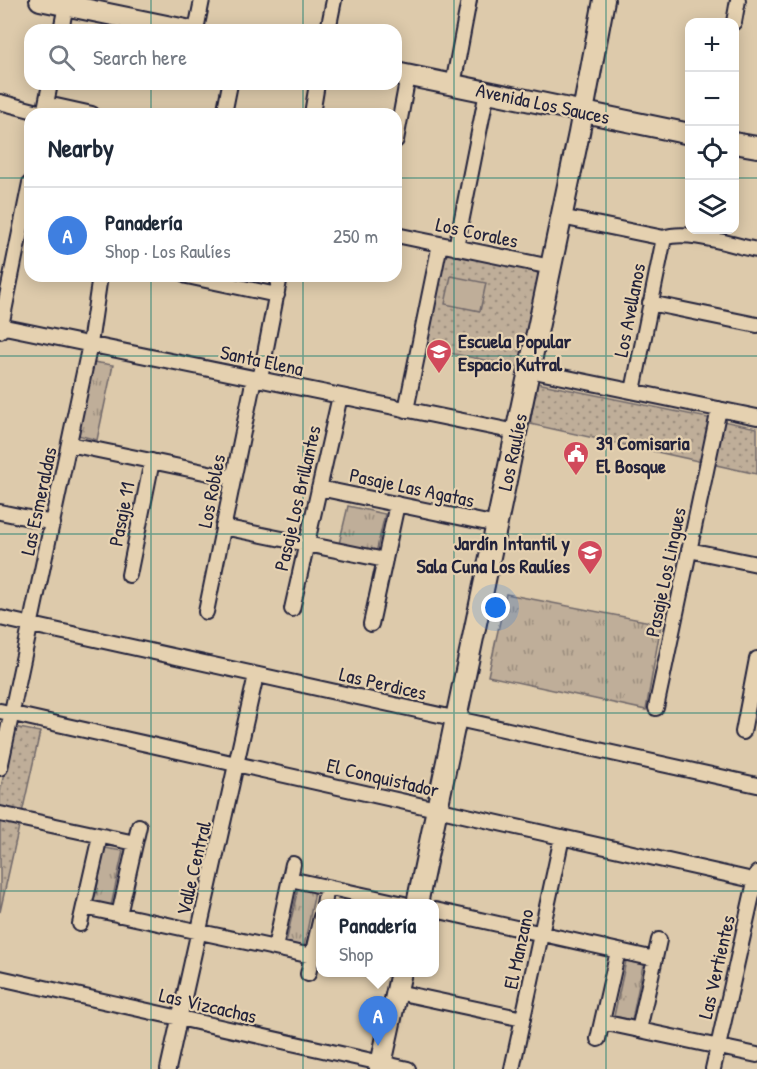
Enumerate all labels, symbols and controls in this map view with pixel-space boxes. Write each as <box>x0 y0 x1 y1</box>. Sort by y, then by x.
map controls <box>685 18 739 234</box>
button: + <box>685 18 739 72</box>
search box <box>24 24 402 90</box>
icon: search <box>45 41 78 74</box>
text: Search here <box>93 42 187 72</box>
button: − <box>685 72 739 126</box>
street label: Avenida Los Sauces <box>474 76 612 130</box>
button: locate <box>685 126 739 180</box>
text: Nearby <box>48 130 114 165</box>
button: layers <box>685 180 739 234</box>
text: Panadería <box>105 207 182 237</box>
street label: Los Corales <box>433 210 521 254</box>
text: A <box>63 222 72 249</box>
text: 250 m <box>333 222 378 249</box>
text: Shop · Los Raulíes <box>105 237 231 264</box>
street label: Los Avellanos <box>607 261 651 359</box>
place label: Escuela Popular Espacio Kutral <box>458 327 571 378</box>
school or university icon: Escuela Popular Espacio Kutral <box>424 337 454 375</box>
street label: Santa Elena <box>218 338 306 382</box>
street label: Los Raulíes <box>491 411 533 493</box>
street label: Pasaje Los Brillantes <box>267 422 327 573</box>
place label: 39 Comisaria El Bosque <box>596 429 690 480</box>
public building icon: 39 Comisaria El Bosque <box>561 439 591 477</box>
street label: Las Esmeraldas <box>13 444 63 558</box>
street label: Los Robles <box>191 452 231 530</box>
street label: Pasaje Las Agatas <box>347 461 477 513</box>
street label: Pasaje 11 <box>102 480 140 548</box>
street label: Pasaje Los Lingues <box>638 505 692 639</box>
place label: Jardín Intantil y Sala Cuna Los Raulíes <box>417 529 571 579</box>
school or university icon: Jardín Intantil y Sala Cuna Los Raulíes <box>575 538 605 576</box>
your location <box>481 593 510 622</box>
street label: Las Perdices <box>337 660 429 706</box>
street label: El Conquistador <box>324 751 442 803</box>
street label: Valle Central <box>169 818 217 918</box>
popup <box>316 899 439 977</box>
street label: El Manzano <box>496 907 540 991</box>
text: Panadería <box>339 910 416 940</box>
street label: Las Vertientes <box>691 912 741 1021</box>
text: Shop <box>339 940 373 967</box>
street label: Las Vizcachas <box>157 981 260 1029</box>
pin: A <box>358 996 398 1046</box>

